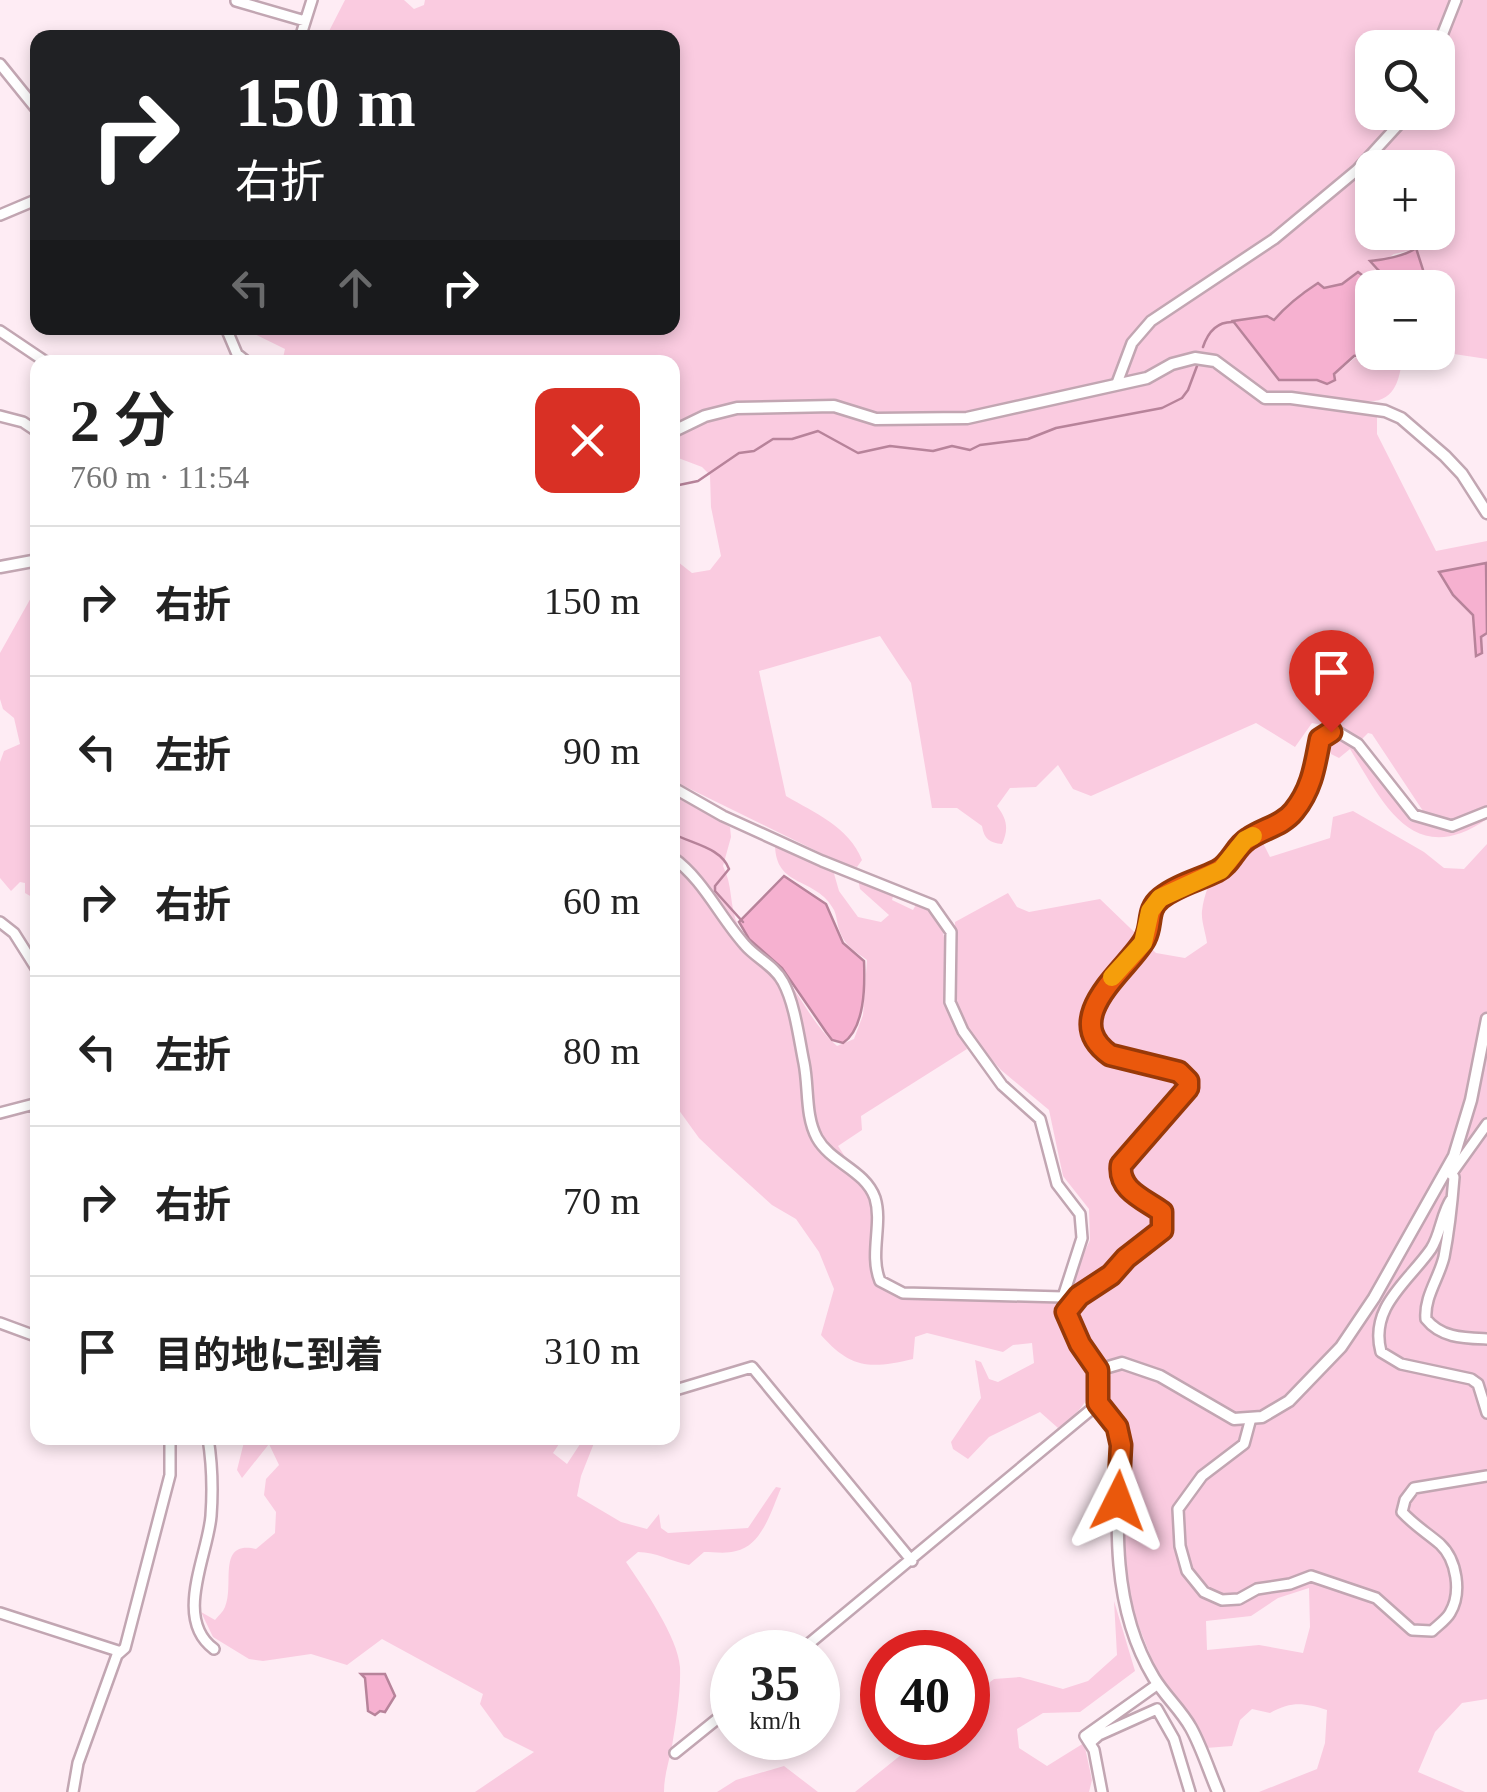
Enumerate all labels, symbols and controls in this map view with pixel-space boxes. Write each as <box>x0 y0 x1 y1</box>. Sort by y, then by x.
map controls <box>1355 30 1455 370</box>
button: search <box>1355 30 1455 130</box>
text: 150 m <box>235 64 416 141</box>
icon: right <box>70 70 200 200</box>
button: + <box>1355 150 1455 250</box>
text: 右折 <box>235 157 325 207</box>
icon: left <box>223 260 278 315</box>
icon: ahead <box>328 260 383 315</box>
icon: right <box>433 260 488 315</box>
button: − <box>1355 270 1455 370</box>
text: 2 分 <box>70 388 175 454</box>
button: close <box>535 388 640 493</box>
text: 760 m · 11:54 <box>70 459 249 495</box>
icon: right <box>70 574 125 629</box>
text: 150 m <box>544 580 640 622</box>
text: 右折 <box>155 584 231 626</box>
pin <box>1289 630 1374 733</box>
icon: arrive <box>1304 645 1359 700</box>
icon: left <box>70 724 125 779</box>
text: 90 m <box>563 730 640 772</box>
text: 左折 <box>155 734 231 776</box>
icon: right <box>70 874 125 929</box>
text: 60 m <box>563 880 640 922</box>
text: 右折 <box>155 884 231 926</box>
icon: left <box>70 1024 125 1079</box>
text: 80 m <box>563 1030 640 1072</box>
text: 左折 <box>155 1034 231 1076</box>
icon: right <box>70 1174 125 1229</box>
text: 70 m <box>563 1180 640 1222</box>
text: 右折 <box>155 1184 231 1226</box>
icon: arrive <box>70 1324 125 1379</box>
text: 310 m <box>544 1330 640 1372</box>
text: 目的地に到着 <box>155 1334 383 1376</box>
position arrow <box>1066 1449 1170 1553</box>
speed limit sign: 40 <box>860 1630 990 1760</box>
text: 35 <box>750 1655 800 1711</box>
text: km/h <box>749 1707 801 1734</box>

